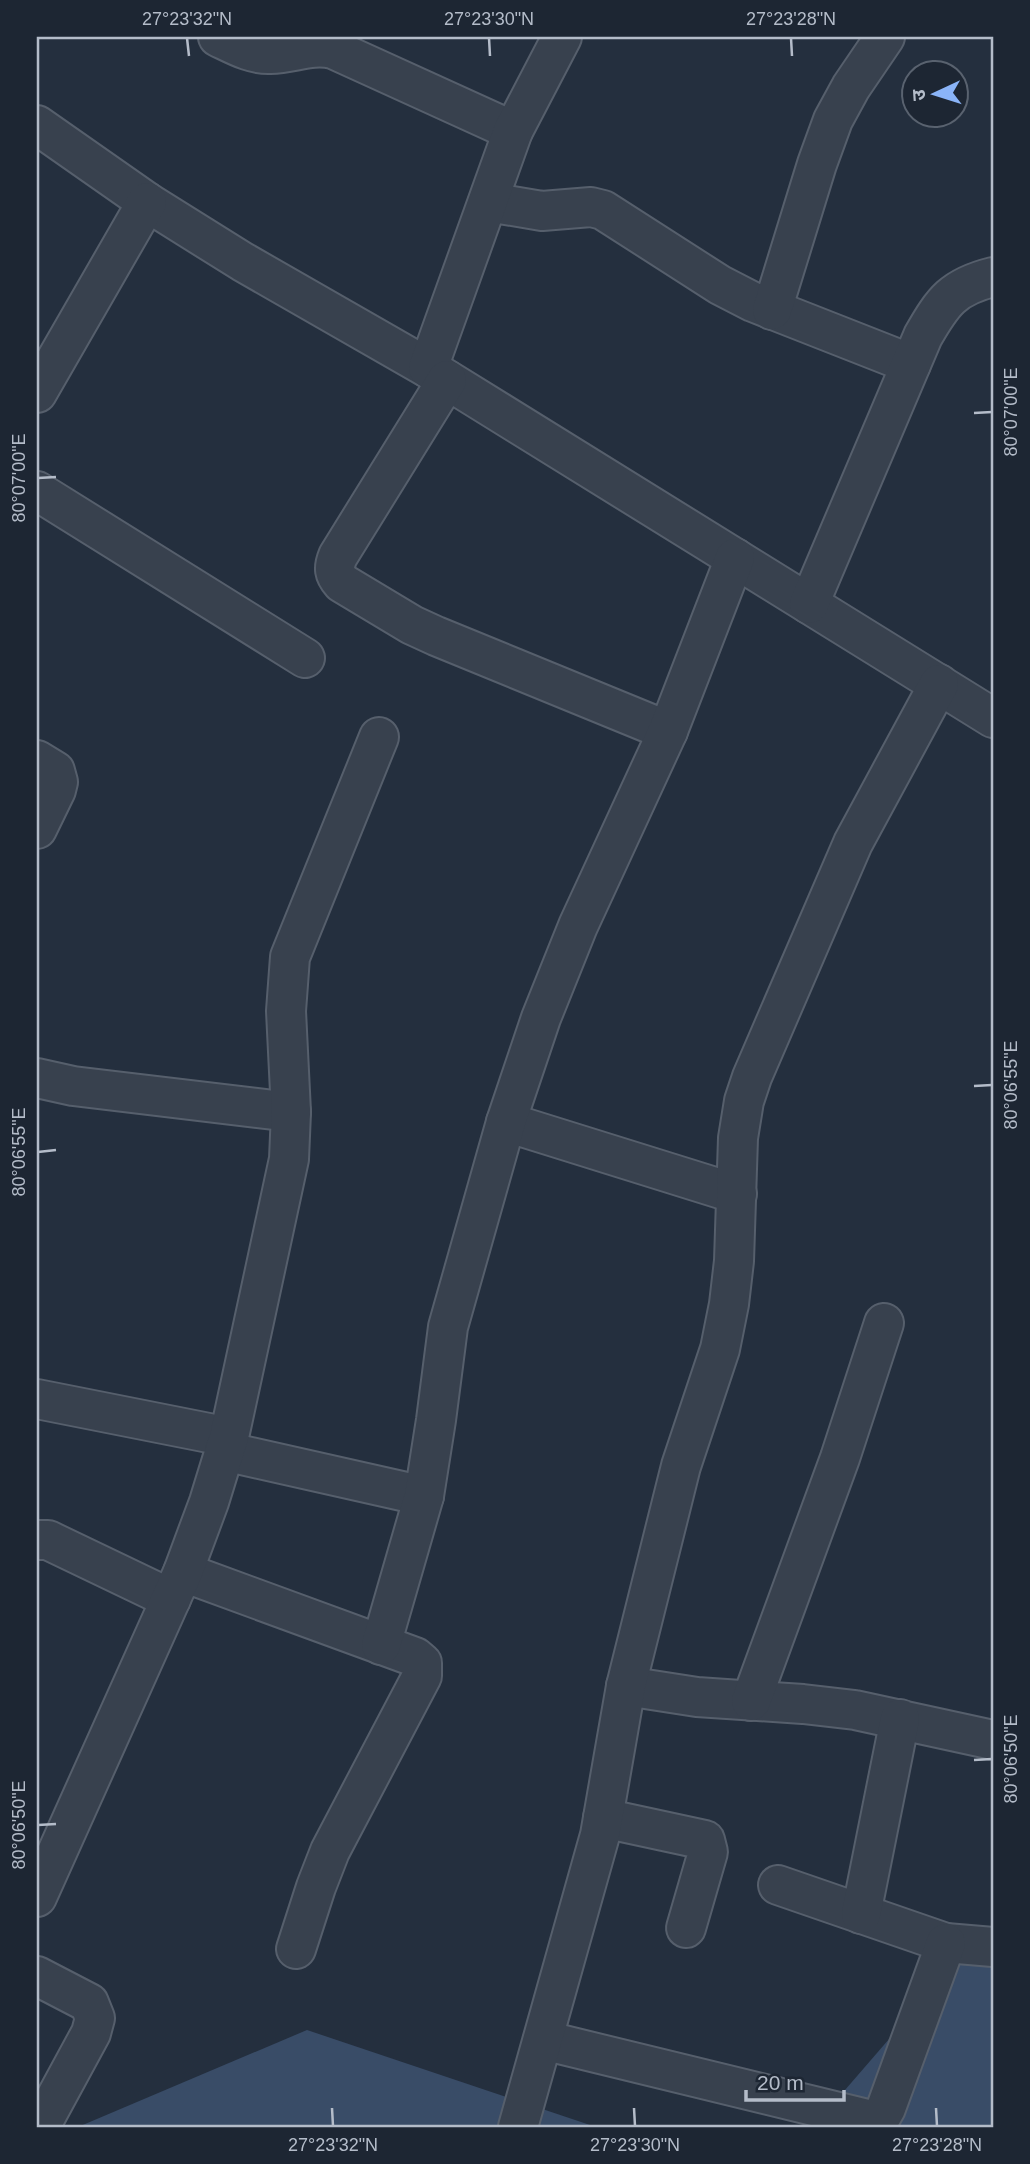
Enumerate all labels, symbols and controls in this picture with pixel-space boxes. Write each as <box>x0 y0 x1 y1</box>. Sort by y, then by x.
text: 27°23'32"N <box>142 9 232 29</box>
text: 27°23'30"N <box>444 9 534 29</box>
text: 27°23'28"N <box>746 9 836 29</box>
north arrow <box>900 60 970 130</box>
text: उ <box>908 88 929 101</box>
text: 80°07'00"E <box>1001 367 1021 457</box>
text: 80°07'00"E <box>9 433 29 523</box>
text: 80°06'55"E <box>1001 1040 1021 1130</box>
text: 80°06'55"E <box>9 1107 29 1197</box>
text: 80°06'50"E <box>1001 1714 1021 1804</box>
text: 80°06'50"E <box>9 1780 29 1870</box>
scale bar <box>746 2059 844 2103</box>
text: 20 m <box>757 2071 804 2094</box>
text: 27°23'32"N <box>288 2135 378 2155</box>
text: 27°23'30"N <box>590 2135 680 2155</box>
text: 27°23'28"N <box>892 2135 982 2155</box>

